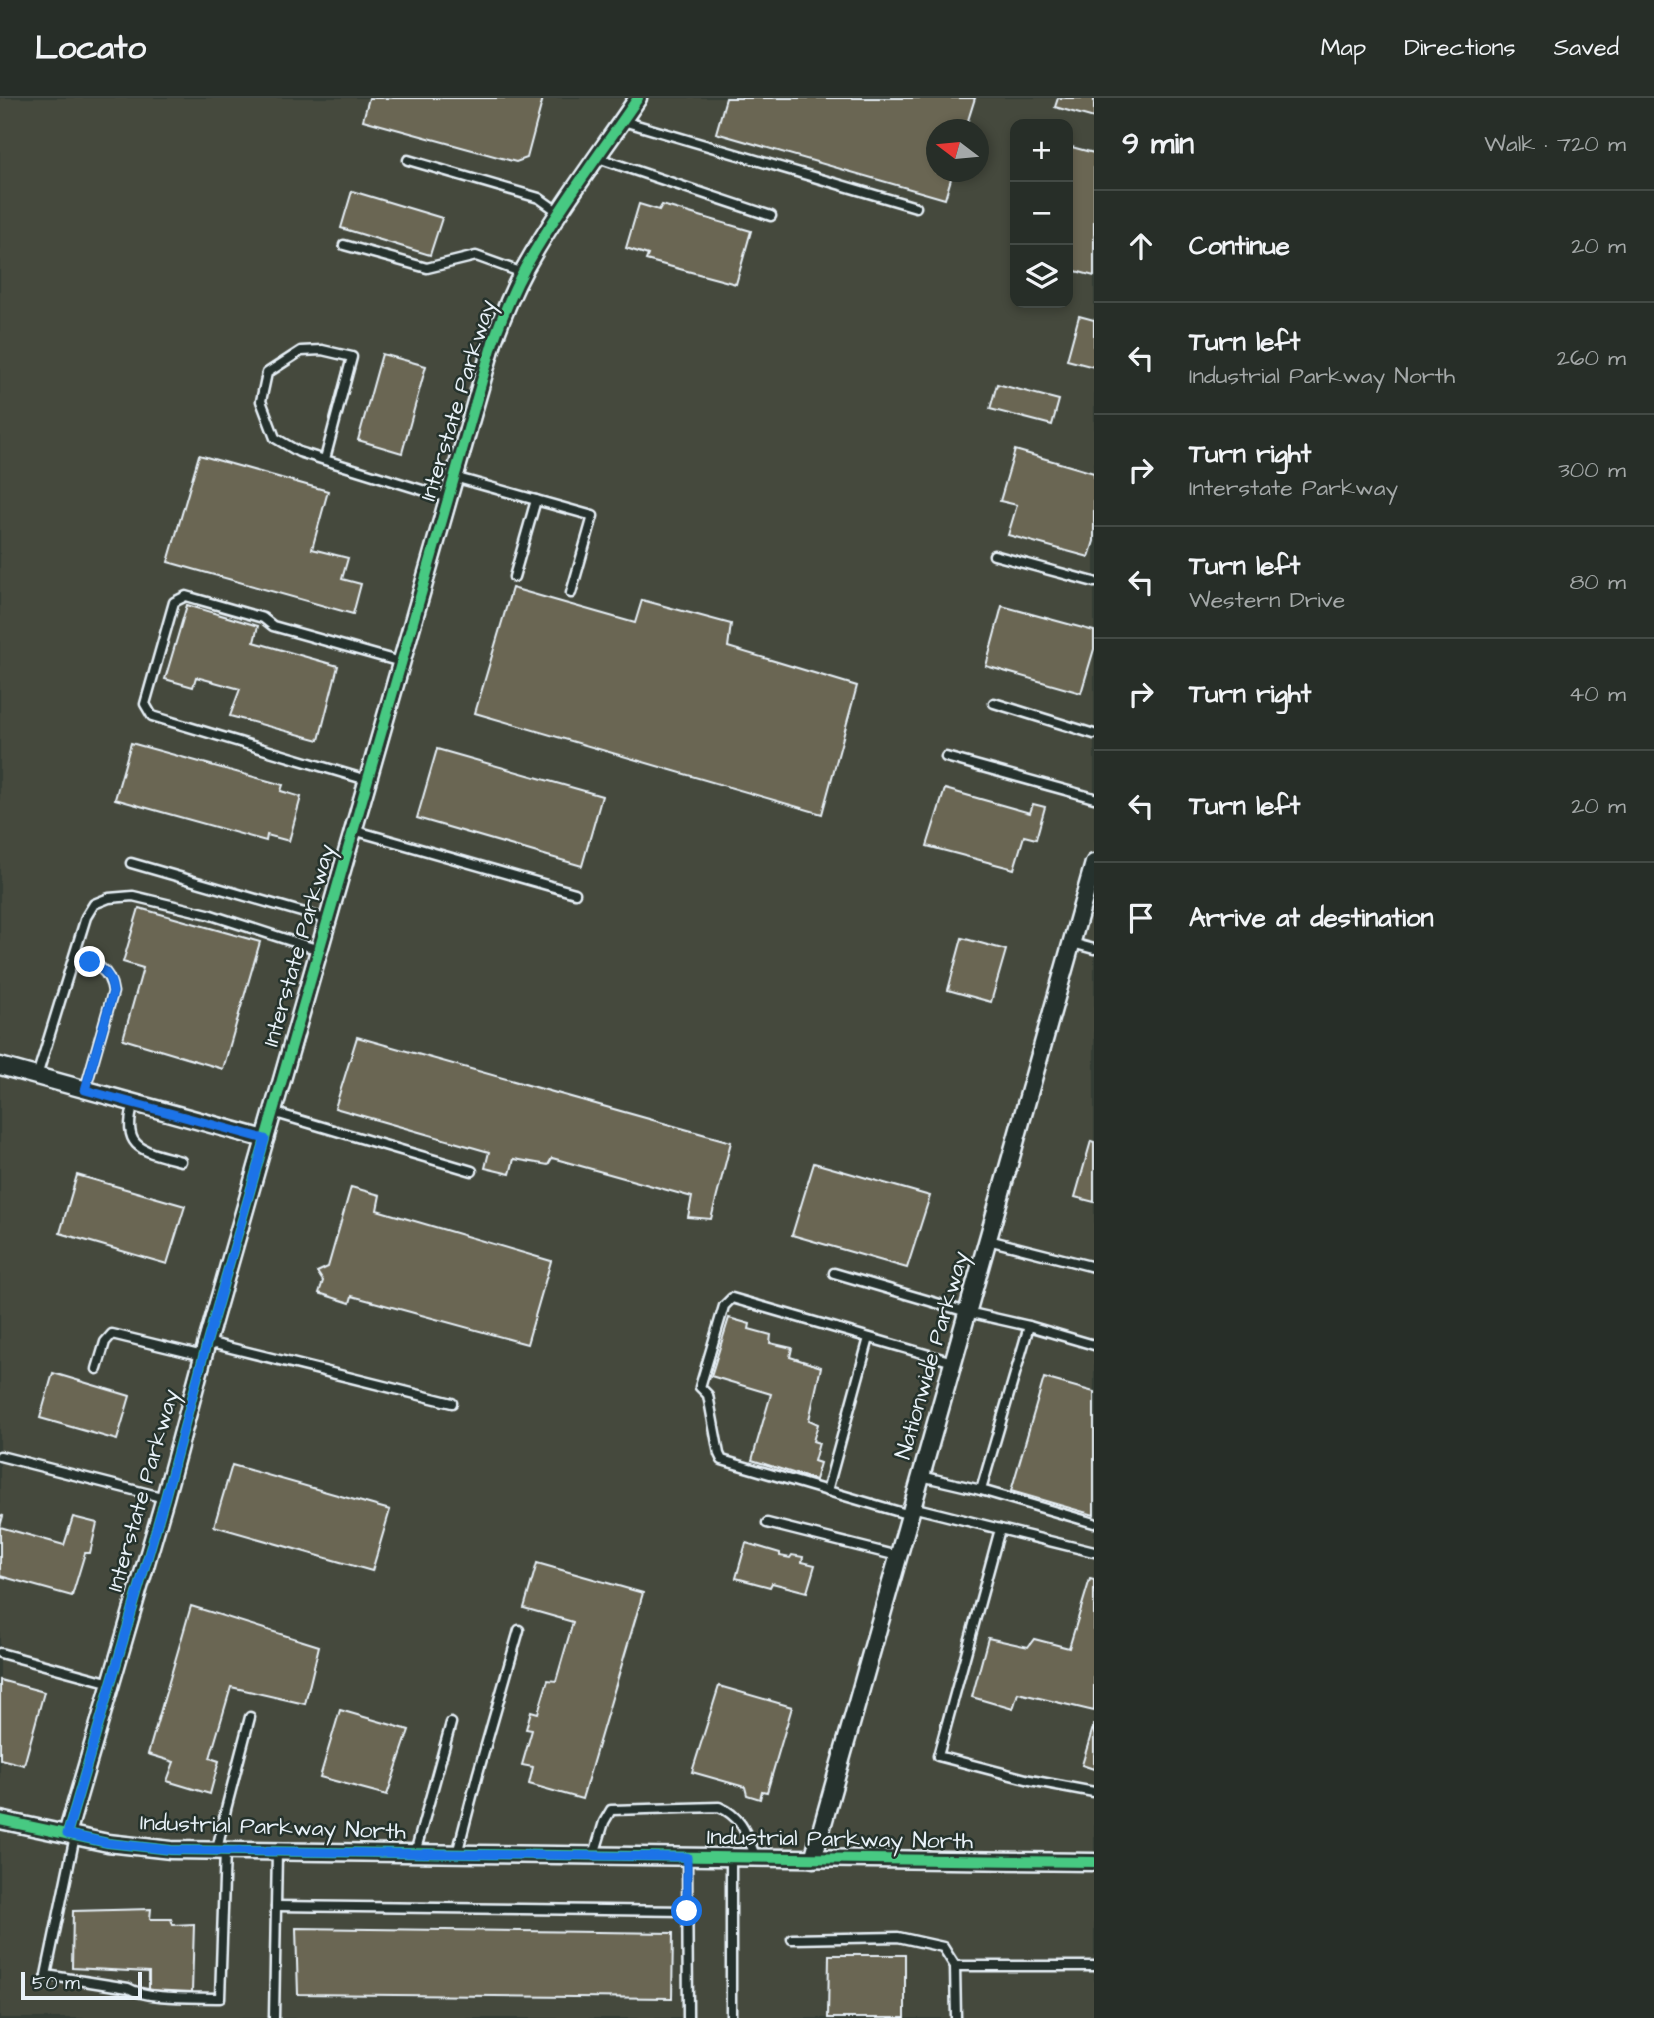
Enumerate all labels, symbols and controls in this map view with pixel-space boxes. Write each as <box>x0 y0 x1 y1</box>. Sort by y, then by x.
text: Locato <box>35 25 146 71</box>
text: Map <box>1321 31 1366 65</box>
text: Directions <box>1404 31 1516 65</box>
text: Saved <box>1554 31 1619 65</box>
north arrow <box>926 119 989 182</box>
map controls <box>1010 119 1073 308</box>
button: + <box>1010 119 1073 182</box>
text: 9 min <box>1122 123 1194 165</box>
text: Walk · 720 m <box>1484 128 1626 160</box>
button: − <box>1010 182 1073 245</box>
icon: ahead <box>1122 227 1160 265</box>
text: Continue <box>1189 228 1290 264</box>
text: 20 m <box>1571 230 1626 262</box>
button: layers <box>1010 245 1073 308</box>
street label: Interstate Parkway <box>412 295 505 505</box>
text: Turn left <box>1189 324 1300 360</box>
icon: left <box>1122 339 1160 377</box>
text: 260 m <box>1557 342 1626 374</box>
text: Industrial Parkway North <box>1189 360 1455 392</box>
text: Turn right <box>1189 436 1311 472</box>
icon: right <box>1122 451 1160 489</box>
text: 300 m <box>1558 454 1626 486</box>
text: Interstate Parkway <box>1189 472 1398 504</box>
text: Turn left <box>1189 548 1300 584</box>
icon: left <box>1122 563 1160 601</box>
text: 80 m <box>1569 566 1626 598</box>
text: Western Drive <box>1189 584 1345 616</box>
icon: right <box>1122 675 1160 713</box>
text: Turn right <box>1189 676 1311 712</box>
text: 40 m <box>1569 678 1626 710</box>
icon: left <box>1122 787 1160 825</box>
text: Turn left <box>1189 788 1300 824</box>
text: 20 m <box>1571 790 1626 822</box>
street label: Interstate Parkway <box>255 840 344 1050</box>
icon: arrive <box>1122 899 1160 937</box>
text: Arrive at destination <box>1189 900 1434 936</box>
route end <box>74 946 105 977</box>
street label: Nationwide Parkway <box>887 1247 978 1463</box>
street label: Interstate Parkway <box>99 1385 188 1595</box>
street label: Industrial Parkway North <box>139 1806 407 1849</box>
street label: Industrial Parkway North <box>707 1821 974 1858</box>
route start <box>671 1895 702 1926</box>
scale bar <box>21 1969 142 2001</box>
text: 50 m <box>32 1970 80 1997</box>

